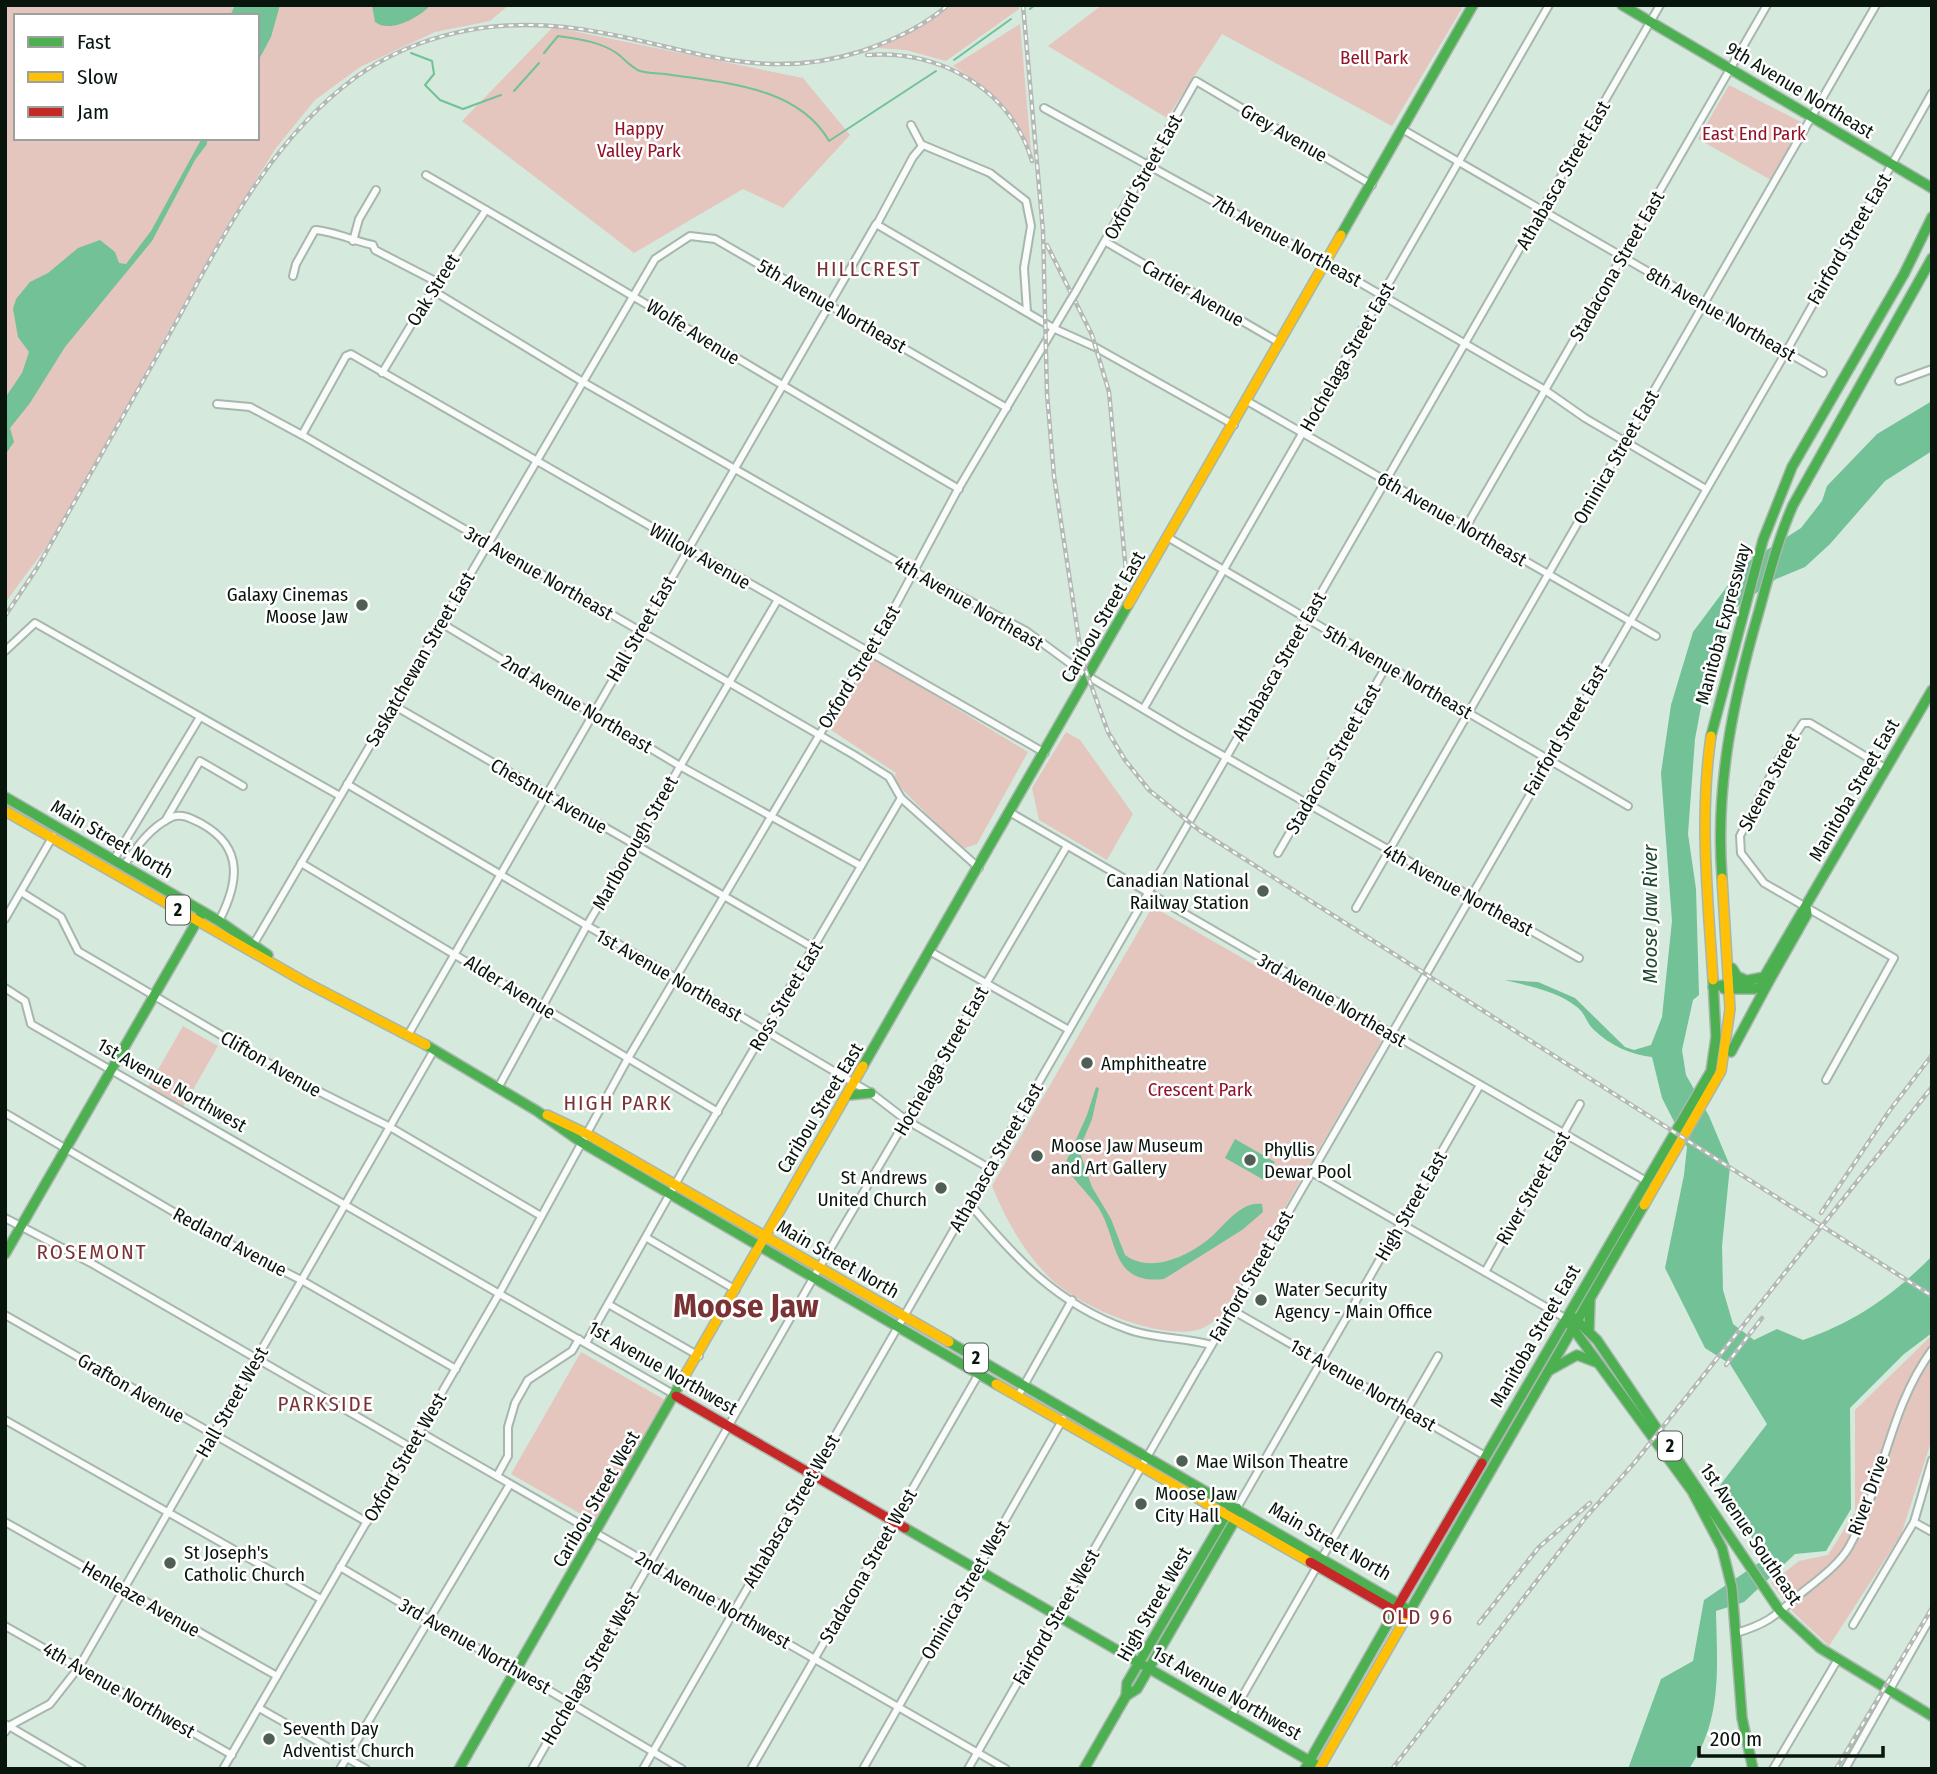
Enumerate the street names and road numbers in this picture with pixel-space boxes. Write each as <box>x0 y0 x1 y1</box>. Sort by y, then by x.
street label: 9th Avenue Northeast <box>1722 37 1879 144</box>
street label: Athabasca Street East <box>1511 96 1615 253</box>
street label: Grey Avenue <box>1237 99 1331 167</box>
street label: Oxford Street East <box>1099 110 1187 244</box>
street label: Fairford Street East <box>1802 169 1896 309</box>
street label: Stadacona Street East <box>1565 186 1670 345</box>
street label: 7th Avenue Northeast <box>1208 190 1366 292</box>
street label: Oak Street <box>402 249 465 330</box>
street label: 5th Avenue Northeast <box>754 254 911 358</box>
street label: Cartier Avenue <box>1138 255 1248 331</box>
street label: 8th Avenue Northeast <box>1642 262 1801 367</box>
street label: Hochelaga Street East <box>1295 277 1400 436</box>
street label: Wolfe Avenue <box>642 294 744 370</box>
street label: Ominica Street East <box>1568 385 1664 528</box>
street label: 6th Avenue Northeast <box>1373 467 1532 572</box>
street label: Willow Avenue <box>645 518 755 594</box>
street label: 3rd Avenue Northeast <box>461 521 618 625</box>
street label: Manitoba Expressway <box>1690 541 1756 707</box>
street label: Caribou Street East <box>1056 546 1150 687</box>
street label: 4th Avenue Northeast <box>890 551 1048 655</box>
street label: Saskatchewan Street East <box>361 567 480 750</box>
street label: Hall Street East <box>601 571 681 686</box>
street label: Athabasca Street East <box>1227 587 1331 744</box>
street label: Oxford Street East <box>813 600 905 733</box>
street label: 5th Avenue Northeast <box>1320 620 1477 724</box>
street label: 2nd Avenue Northeast <box>497 650 657 758</box>
street label: Fairford Street East <box>1518 660 1612 800</box>
street label: Stadacona Street East <box>1281 679 1386 838</box>
street label: Manitoba Street East <box>1804 714 1905 865</box>
street label: Skeena Street <box>1734 728 1805 835</box>
street label: Chestnut Avenue <box>487 753 611 839</box>
street label: Marlborough Street <box>587 771 683 914</box>
street label: Main Street North <box>47 795 177 883</box>
street label: 4th Avenue Northeast <box>1379 839 1538 941</box>
road number: 2 <box>166 896 190 925</box>
street label: 1st Avenue Northeast <box>592 924 747 1027</box>
street label: Ross Street East <box>744 936 828 1055</box>
street label: 3rd Avenue Northeast <box>1254 948 1411 1052</box>
street label: Alder Avenue <box>460 950 560 1024</box>
street label: Hochelaga Street East <box>889 981 994 1140</box>
street label: Clifton Avenue <box>217 1026 325 1102</box>
street label: 1st Avenue Northwest <box>93 1033 251 1137</box>
street label: Caribou Street East <box>772 1038 868 1177</box>
street label: Athabasca Street East <box>944 1078 1048 1235</box>
street label: River Street East <box>1491 1126 1575 1249</box>
street label: High Street East <box>1370 1146 1452 1265</box>
street label: Redland Avenue <box>169 1202 291 1282</box>
street label: Fairford Street East <box>1204 1206 1298 1346</box>
street label: Main Street North <box>773 1215 903 1303</box>
street label: Manitoba Street East <box>1485 1260 1586 1411</box>
street label: 1st Avenue Northwest <box>584 1316 742 1420</box>
street label: 1st Avenue Northeast <box>1286 1334 1441 1437</box>
street label: Hall Street West <box>191 1342 273 1461</box>
road number: 2 <box>964 1344 988 1372</box>
street label: Grafton Avenue <box>73 1348 189 1428</box>
street label: Oxford Street West <box>359 1388 452 1526</box>
street label: Caribou Street West <box>548 1426 645 1571</box>
street label: Athabasca Street West <box>738 1429 845 1592</box>
road number: 2 <box>1658 1432 1682 1461</box>
street label: River Drive <box>1843 1451 1893 1539</box>
street label: 1st Avenue Southeast <box>1695 1459 1807 1610</box>
street label: Stadacona Street West <box>814 1484 922 1647</box>
street label: Main Street North <box>1265 1497 1395 1585</box>
street label: Ominica Street West <box>916 1516 1015 1664</box>
street label: High Street West <box>1112 1542 1197 1665</box>
street label: Fairford Street West <box>1008 1544 1105 1689</box>
street label: 2nd Avenue Northwest <box>631 1546 795 1654</box>
street label: Henleaze Avenue <box>78 1556 204 1642</box>
street label: Hochelaga Street West <box>536 1586 644 1749</box>
street label: 3rd Avenue Northwest <box>395 1593 556 1699</box>
street label: 4th Avenue Northwest <box>39 1637 200 1743</box>
street label: 1st Avenue Northwest <box>1148 1641 1306 1745</box>

